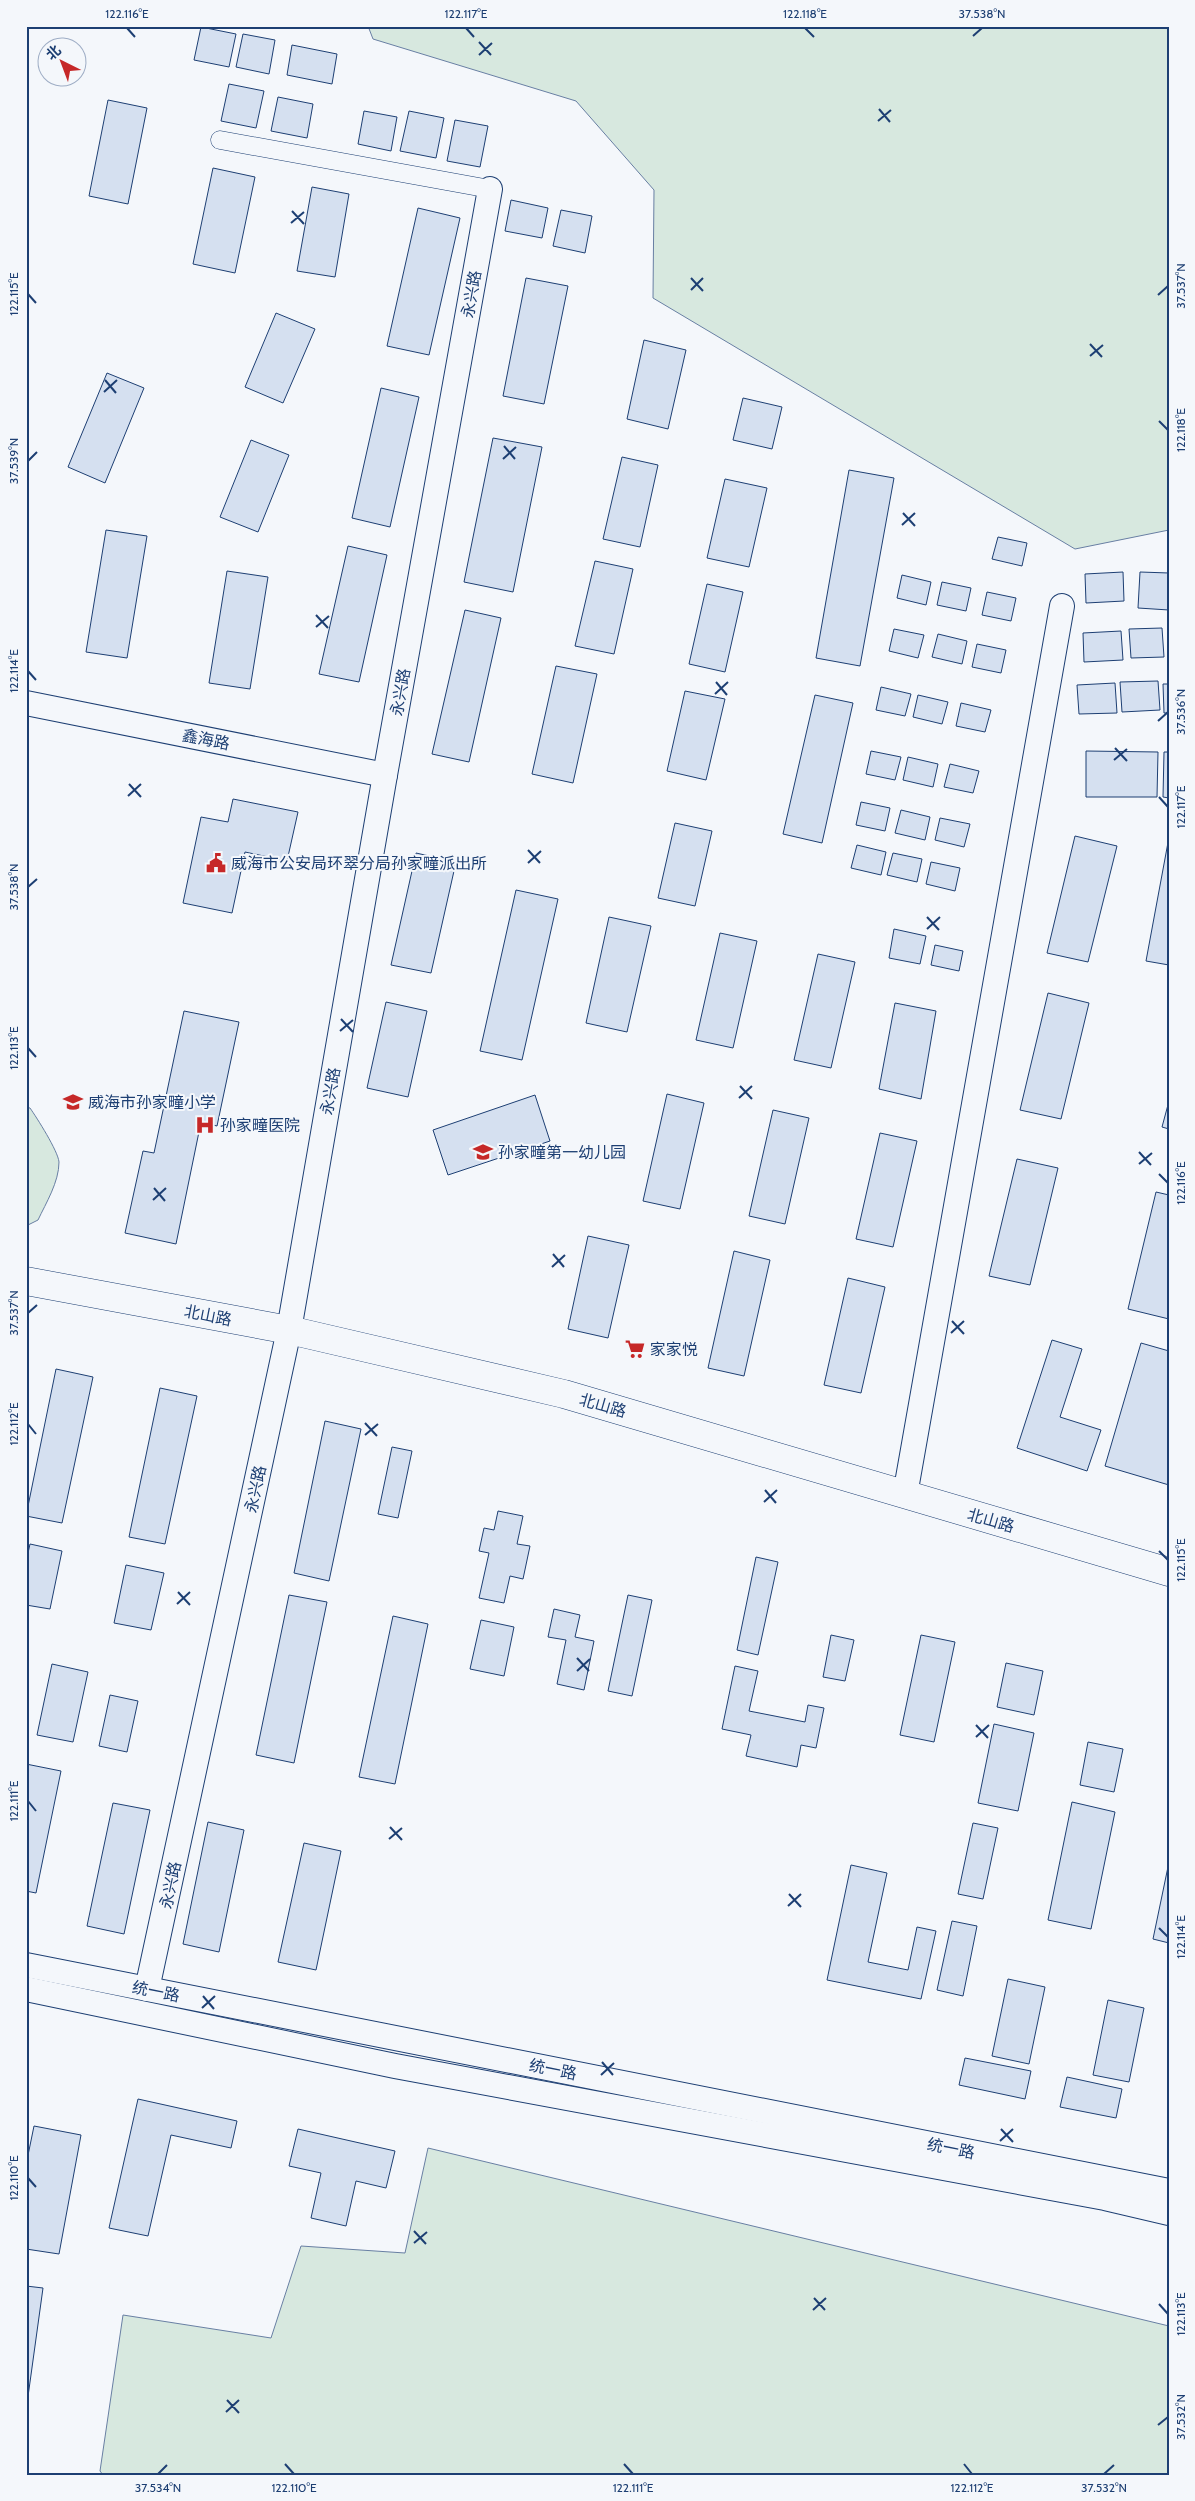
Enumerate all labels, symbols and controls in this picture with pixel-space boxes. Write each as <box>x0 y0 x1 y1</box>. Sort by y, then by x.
text: 122.116°E <box>105 6 149 21</box>
text: 122.117°E <box>445 6 488 21</box>
text: 122.118°E <box>783 6 827 21</box>
text: 37.538°N <box>959 6 1005 21</box>
north arrow <box>38 38 88 88</box>
text: 北 <box>42 41 65 64</box>
text: 37.537°N <box>1173 263 1188 309</box>
street label: 永兴路 <box>458 269 485 319</box>
text: 122.115°E <box>6 272 21 316</box>
text: 122.118°E <box>1173 408 1188 452</box>
text: 37.539°N <box>6 438 21 484</box>
text: 122.114°E <box>6 649 21 693</box>
street label: 永兴路 <box>387 667 414 717</box>
text: 37.536°N <box>1173 689 1188 735</box>
street label: 鑫海路 <box>181 726 231 753</box>
text: 122.117°E <box>1173 785 1188 828</box>
public building icon: 威海市公安局环翠分局孙家疃派出所 <box>205 852 227 874</box>
place label: 威海市公安局环翠分局孙家疃派出所 <box>231 854 487 873</box>
text: 37.538°N <box>6 864 21 910</box>
text: 122.113°E <box>6 1026 21 1070</box>
street label: 永兴路 <box>317 1066 344 1116</box>
school or university icon: 威海市孙家疃小学 <box>62 1091 84 1113</box>
place label: 威海市孙家疃小学 <box>88 1093 216 1112</box>
hospital icon: 孙家疃医院 <box>194 1114 216 1136</box>
place label: 孙家疃医院 <box>220 1116 300 1135</box>
school or university icon: 孙家疃第一幼儿园 <box>472 1141 494 1163</box>
place label: 孙家疃第一幼儿园 <box>498 1143 626 1162</box>
text: 122.116°E <box>1173 1161 1188 1205</box>
text: 37.537°N <box>6 1290 21 1336</box>
street label: 北山路 <box>183 1302 233 1329</box>
supermarket icon: 家家悦 <box>624 1338 646 1360</box>
place label: 家家悦 <box>650 1340 698 1359</box>
street label: 北山路 <box>577 1390 629 1421</box>
text: 122.112°E <box>6 1402 21 1446</box>
street label: 永兴路 <box>241 1464 270 1515</box>
street label: 北山路 <box>965 1505 1017 1536</box>
text: 122.115°E <box>1173 1538 1188 1582</box>
text: 122.111°E <box>6 1780 21 1821</box>
street label: 永兴路 <box>156 1860 185 1911</box>
text: 122.114°E <box>1173 1915 1188 1959</box>
street label: 统一路 <box>131 1978 181 2005</box>
street label: 统一路 <box>528 2056 578 2083</box>
street label: 统一路 <box>926 2135 976 2162</box>
text: 122.110°E <box>6 2155 21 2201</box>
text: 122.113°E <box>1173 2292 1188 2336</box>
text: 37.532°N <box>1173 2394 1188 2440</box>
text: 37.534°N <box>135 2480 181 2495</box>
text: 122.110°E <box>271 2480 317 2495</box>
text: 122.111°E <box>613 2480 654 2495</box>
text: 122.112°E <box>950 2480 994 2495</box>
text: 37.532°N <box>1081 2480 1127 2495</box>

